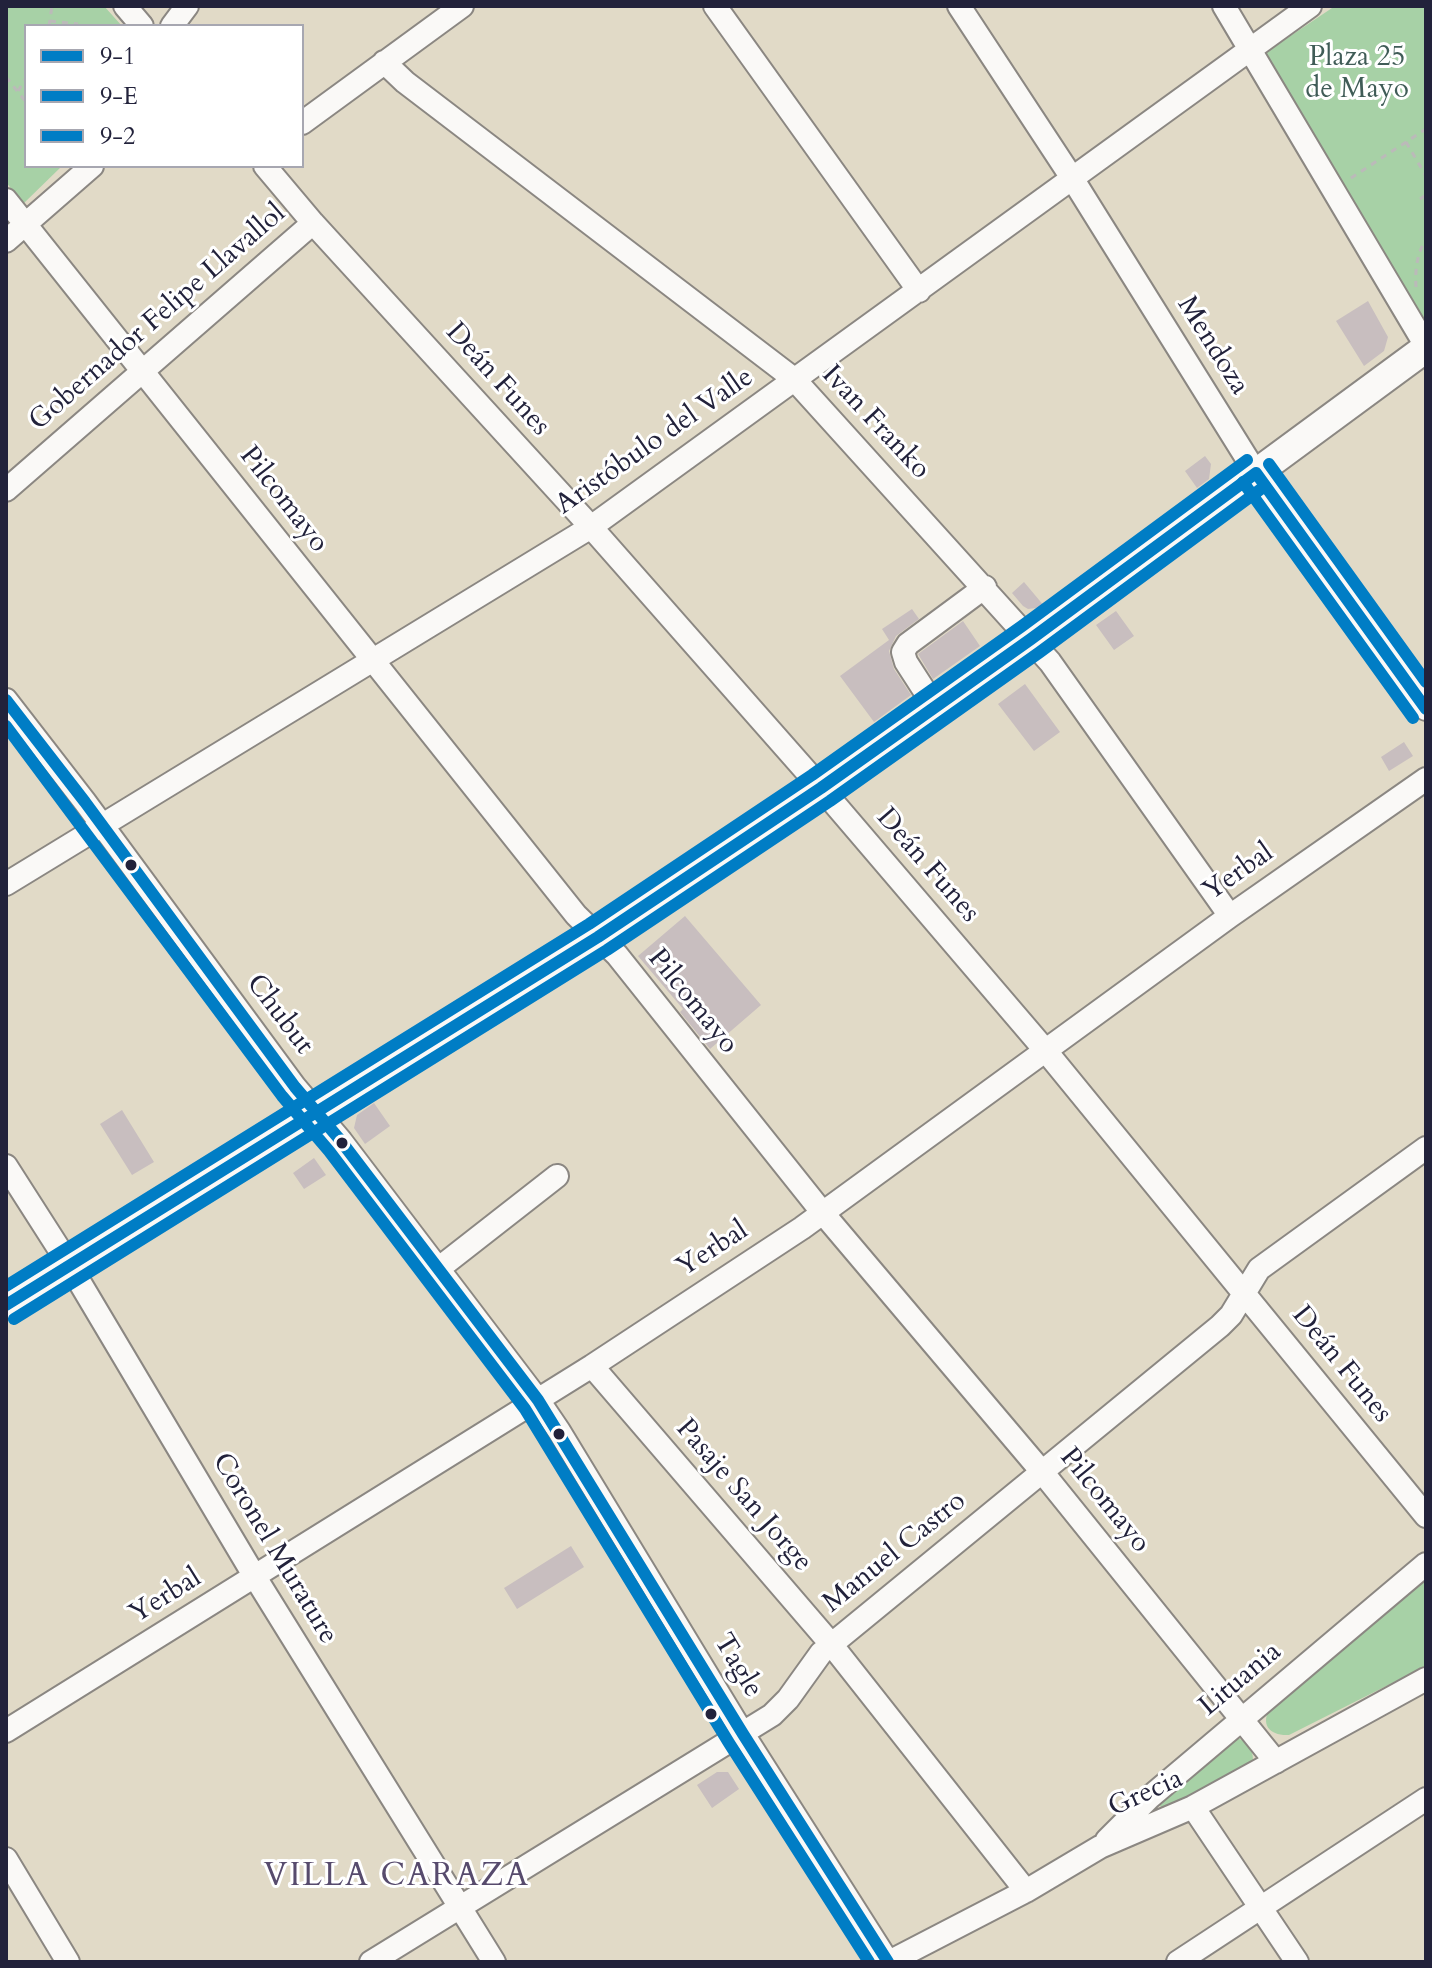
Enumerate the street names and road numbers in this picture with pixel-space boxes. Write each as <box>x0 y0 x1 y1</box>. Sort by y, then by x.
street label: Gobernador Felipe Llavallol <box>23 197 293 439</box>
street label: Mendoza <box>1169 291 1255 401</box>
street label: Deán Funes <box>438 317 556 443</box>
street label: Ivan Franko <box>814 359 936 487</box>
street label: Aristóbulo del Valle <box>550 361 760 523</box>
street label: Pilcomayo <box>231 440 335 560</box>
street label: Deán Funes <box>868 802 986 930</box>
street label: Yerbal <box>1197 837 1281 909</box>
street label: Pilcomayo <box>640 943 744 1061</box>
street label: Chubut <box>238 968 320 1062</box>
street label: Yerbal <box>671 1215 755 1285</box>
street label: Deán Funes <box>1284 1300 1398 1430</box>
street label: Pasaje San Jorge <box>668 1413 818 1579</box>
street label: Pilcomayo <box>1052 1442 1156 1560</box>
street label: Coronel Murature <box>204 1448 344 1650</box>
street label: Manuel Castro <box>817 1485 973 1621</box>
street label: Yerbal <box>124 1562 208 1632</box>
street label: Tagle <box>705 1628 769 1704</box>
street label: Lituania <box>1193 1636 1289 1724</box>
street label: Grecia <box>1104 1763 1188 1825</box>

